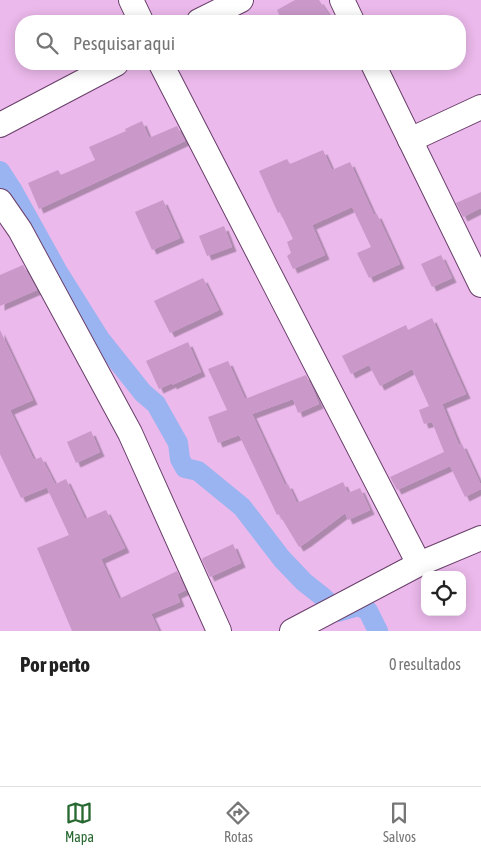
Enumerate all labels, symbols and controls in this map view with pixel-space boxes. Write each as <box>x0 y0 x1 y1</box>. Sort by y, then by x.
search box <box>15 15 466 70</box>
icon: search <box>33 29 61 57</box>
text: Pesquisar aqui <box>73 32 175 54</box>
map controls <box>421 571 466 616</box>
button: locate <box>421 571 466 616</box>
text: Por perto <box>20 652 90 676</box>
text: 0 resultados <box>389 655 461 673</box>
tab: Mapa <box>65 799 94 845</box>
tab: Rotas <box>224 799 253 845</box>
tab: Salvos <box>383 799 416 845</box>

